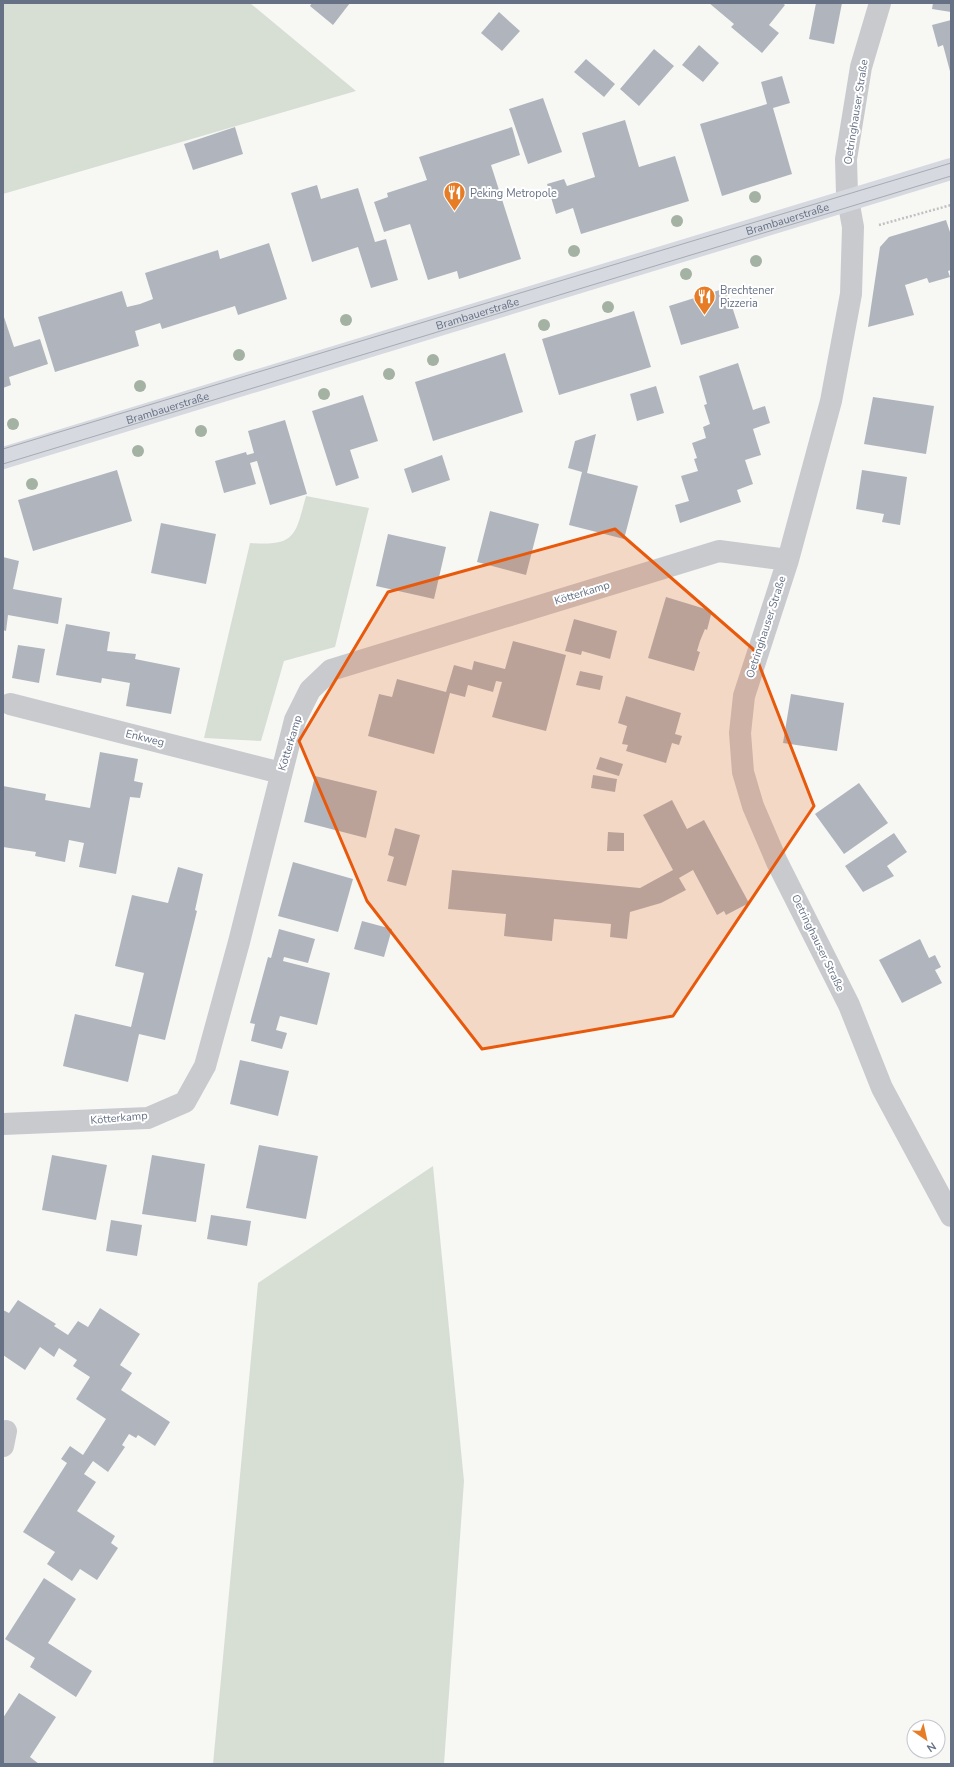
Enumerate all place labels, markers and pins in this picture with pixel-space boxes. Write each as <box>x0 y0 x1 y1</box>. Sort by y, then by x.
restaurant icon: Peking Metropole <box>441 180 467 213</box>
place label: Peking Metropole <box>470 186 557 201</box>
restaurant icon: Brechtener Pizzeria <box>691 283 717 316</box>
place label: Brechtener Pizzeria <box>720 283 774 311</box>

